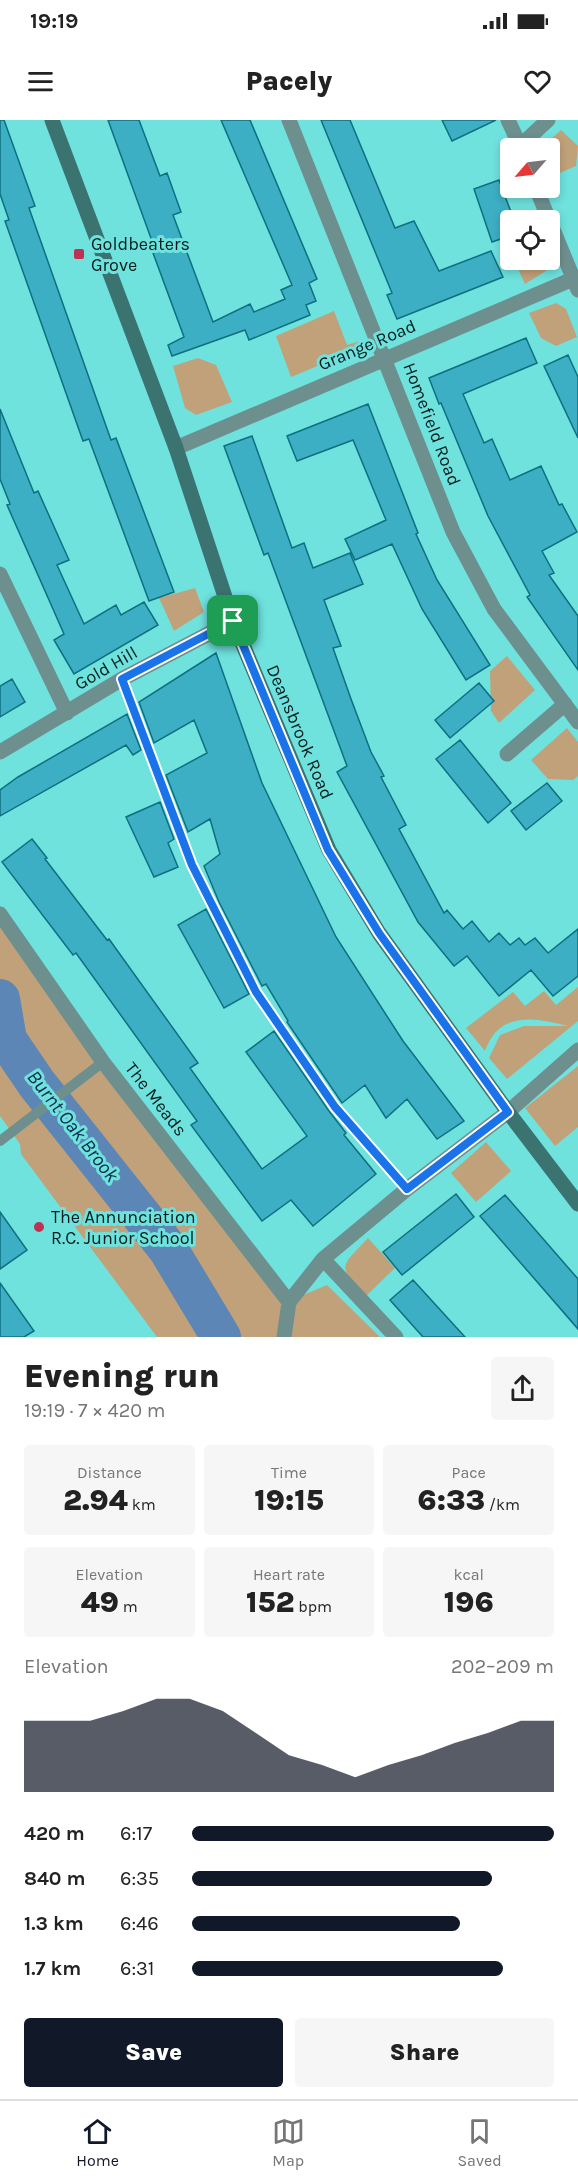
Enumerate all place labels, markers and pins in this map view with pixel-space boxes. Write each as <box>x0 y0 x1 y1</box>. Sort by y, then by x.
place label: Goldbeaters Grove <box>91 233 190 276</box>
marker: Goldbeaters Grove <box>72 247 86 261</box>
pin <box>207 595 258 646</box>
place label: The Annunciation R.C. Junior School <box>51 1206 196 1249</box>
marker: The Annunciation R.C. Junior School <box>32 1220 46 1234</box>

